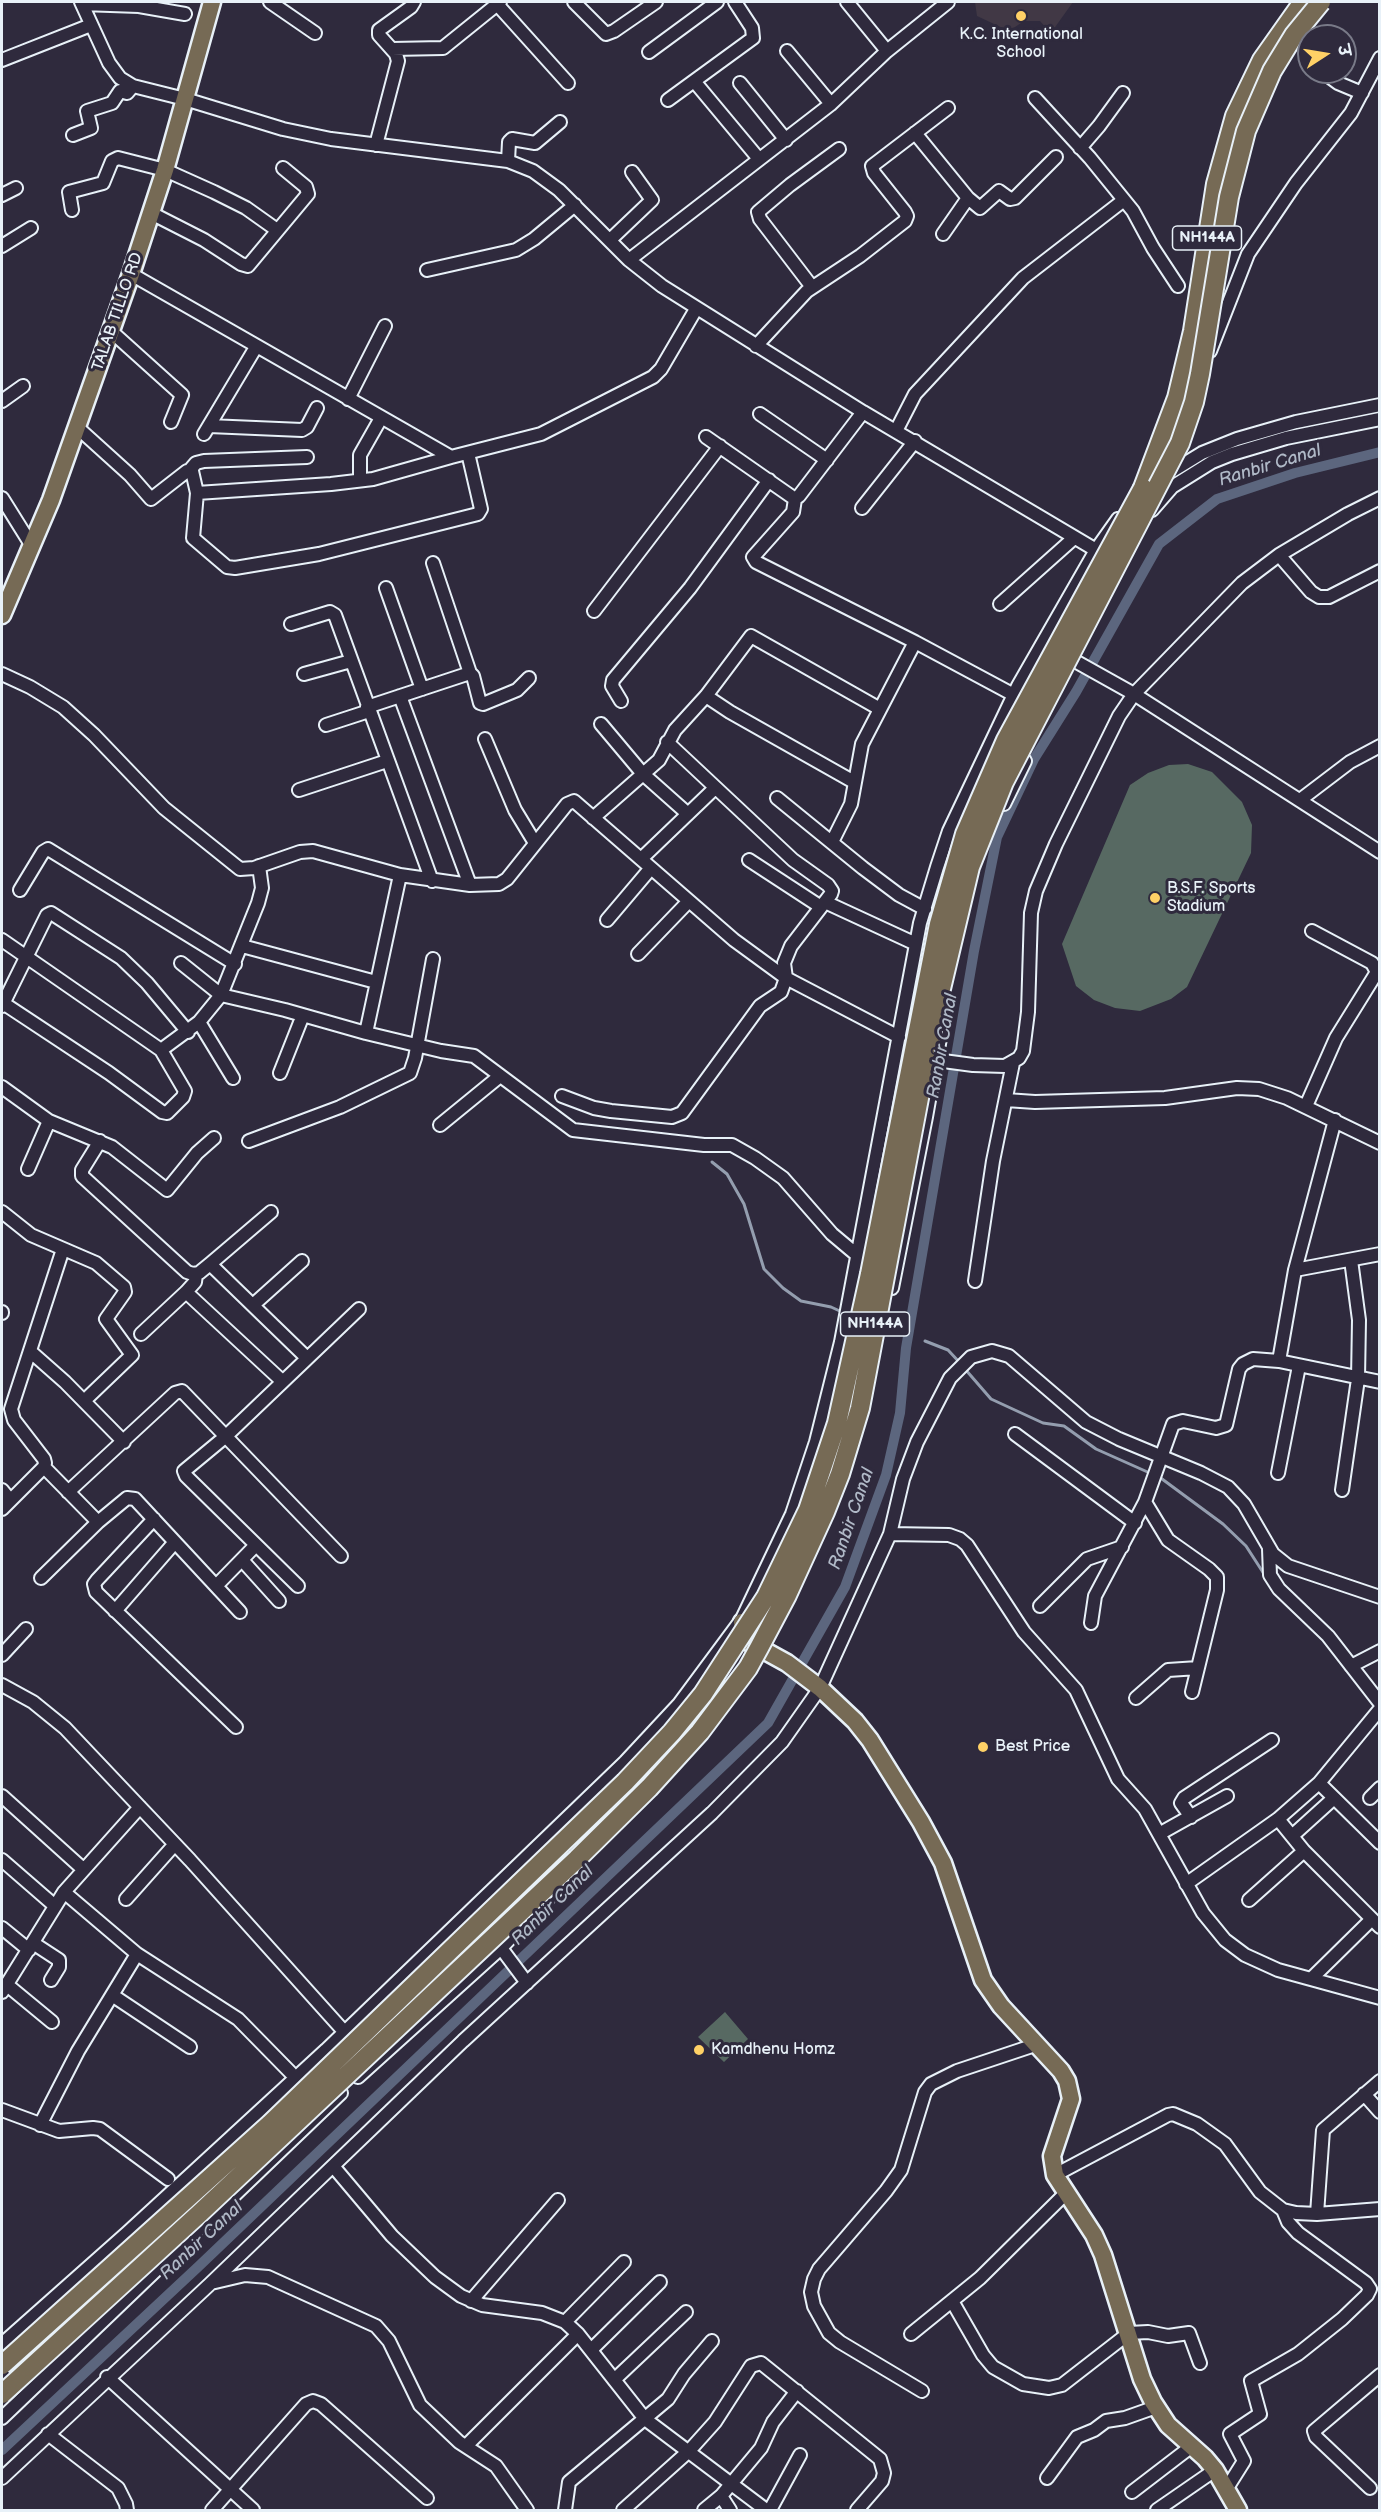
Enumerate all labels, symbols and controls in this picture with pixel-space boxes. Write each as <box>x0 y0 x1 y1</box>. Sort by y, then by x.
marker: K.C. International School <box>1014 9 1028 23</box>
north arrow <box>1297 24 1357 84</box>
place label: K.C. International School <box>959 25 1083 63</box>
text: उ <box>1333 43 1354 58</box>
road number: NH144A <box>1172 226 1242 250</box>
street label: TALAB TILLO RD <box>89 250 147 374</box>
water label: Ranbir Canal <box>1216 440 1324 492</box>
place label: B.S.F. Sports Stadium <box>1167 879 1255 917</box>
marker: B.S.F. Sports Stadium <box>1148 891 1162 905</box>
water label: Ranbir Canal <box>923 992 963 1100</box>
road number: NH144A <box>840 1312 910 1336</box>
water label: Ranbir Canal <box>825 1465 879 1573</box>
place label: Best Price <box>995 1737 1070 1757</box>
marker: Best Price <box>976 1740 990 1754</box>
water label: Ranbir Canal <box>507 1861 599 1951</box>
place label: Kamdhenu Homz <box>711 2040 835 2060</box>
marker: Kamdhenu Homz <box>692 2043 706 2057</box>
water label: Ranbir Canal <box>156 2197 248 2285</box>

